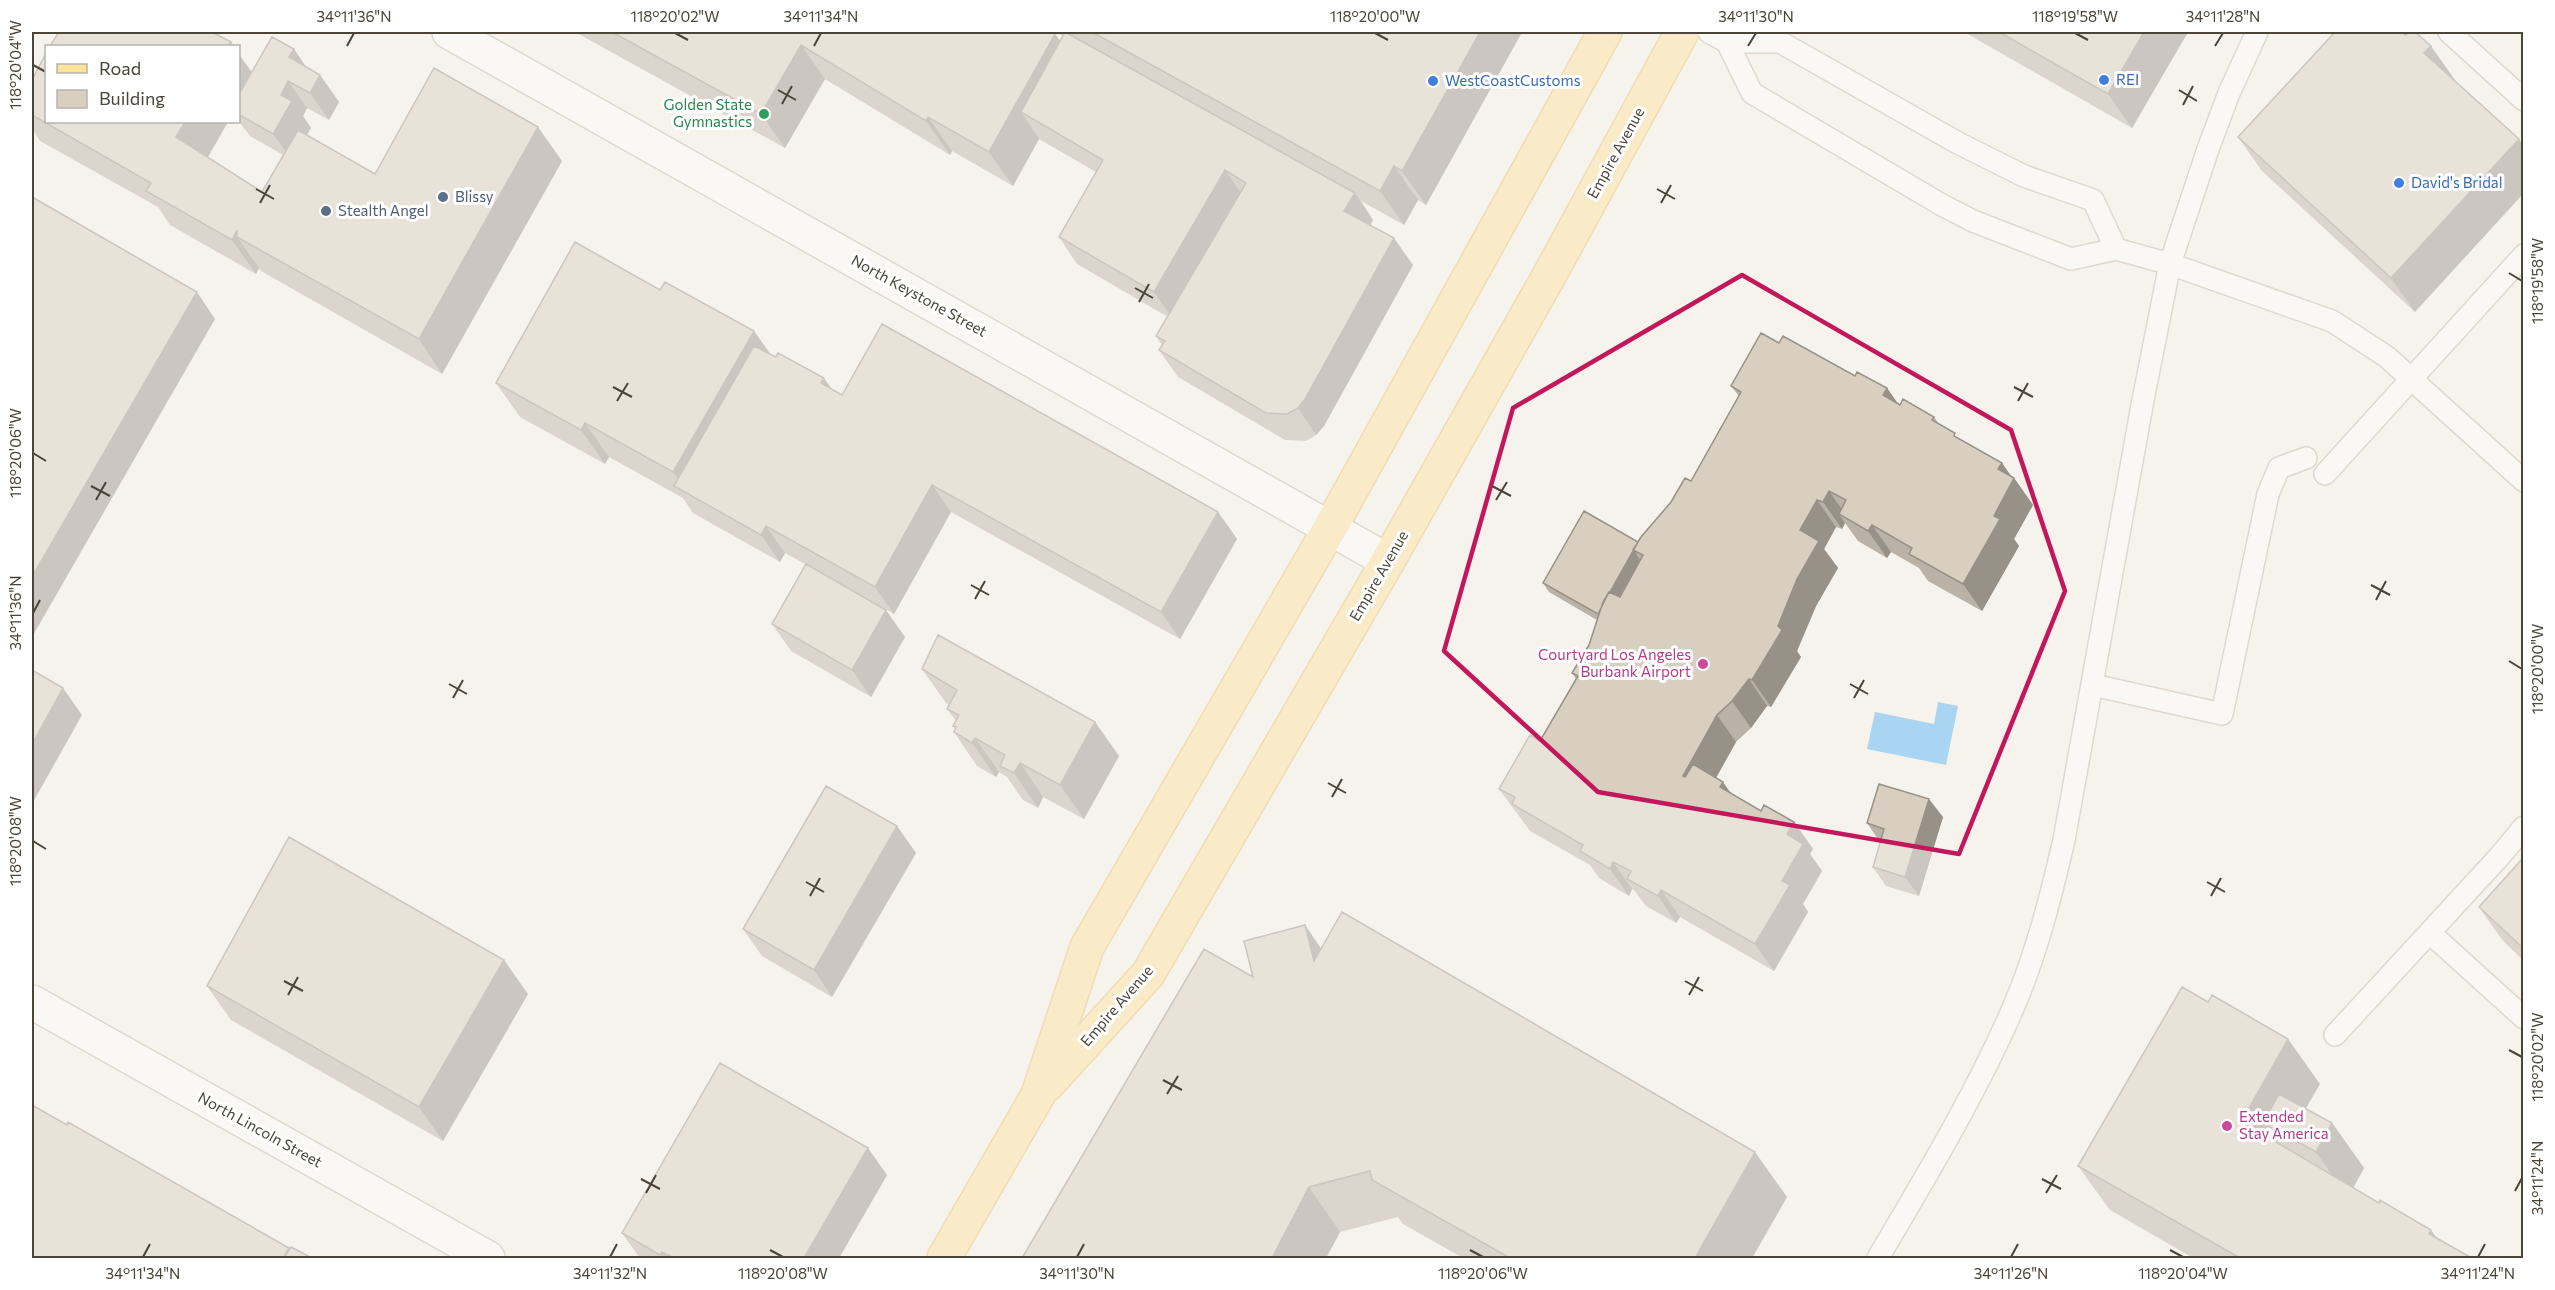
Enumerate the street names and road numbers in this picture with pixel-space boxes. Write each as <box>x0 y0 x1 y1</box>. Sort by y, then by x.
street label: Empire Avenue <box>1583 104 1648 201</box>
street label: North Keystone Street <box>848 250 990 340</box>
street label: Empire Avenue <box>1345 527 1411 624</box>
street label: Empire Avenue <box>1076 961 1156 1049</box>
street label: North Lincoln Street <box>195 1088 326 1171</box>

